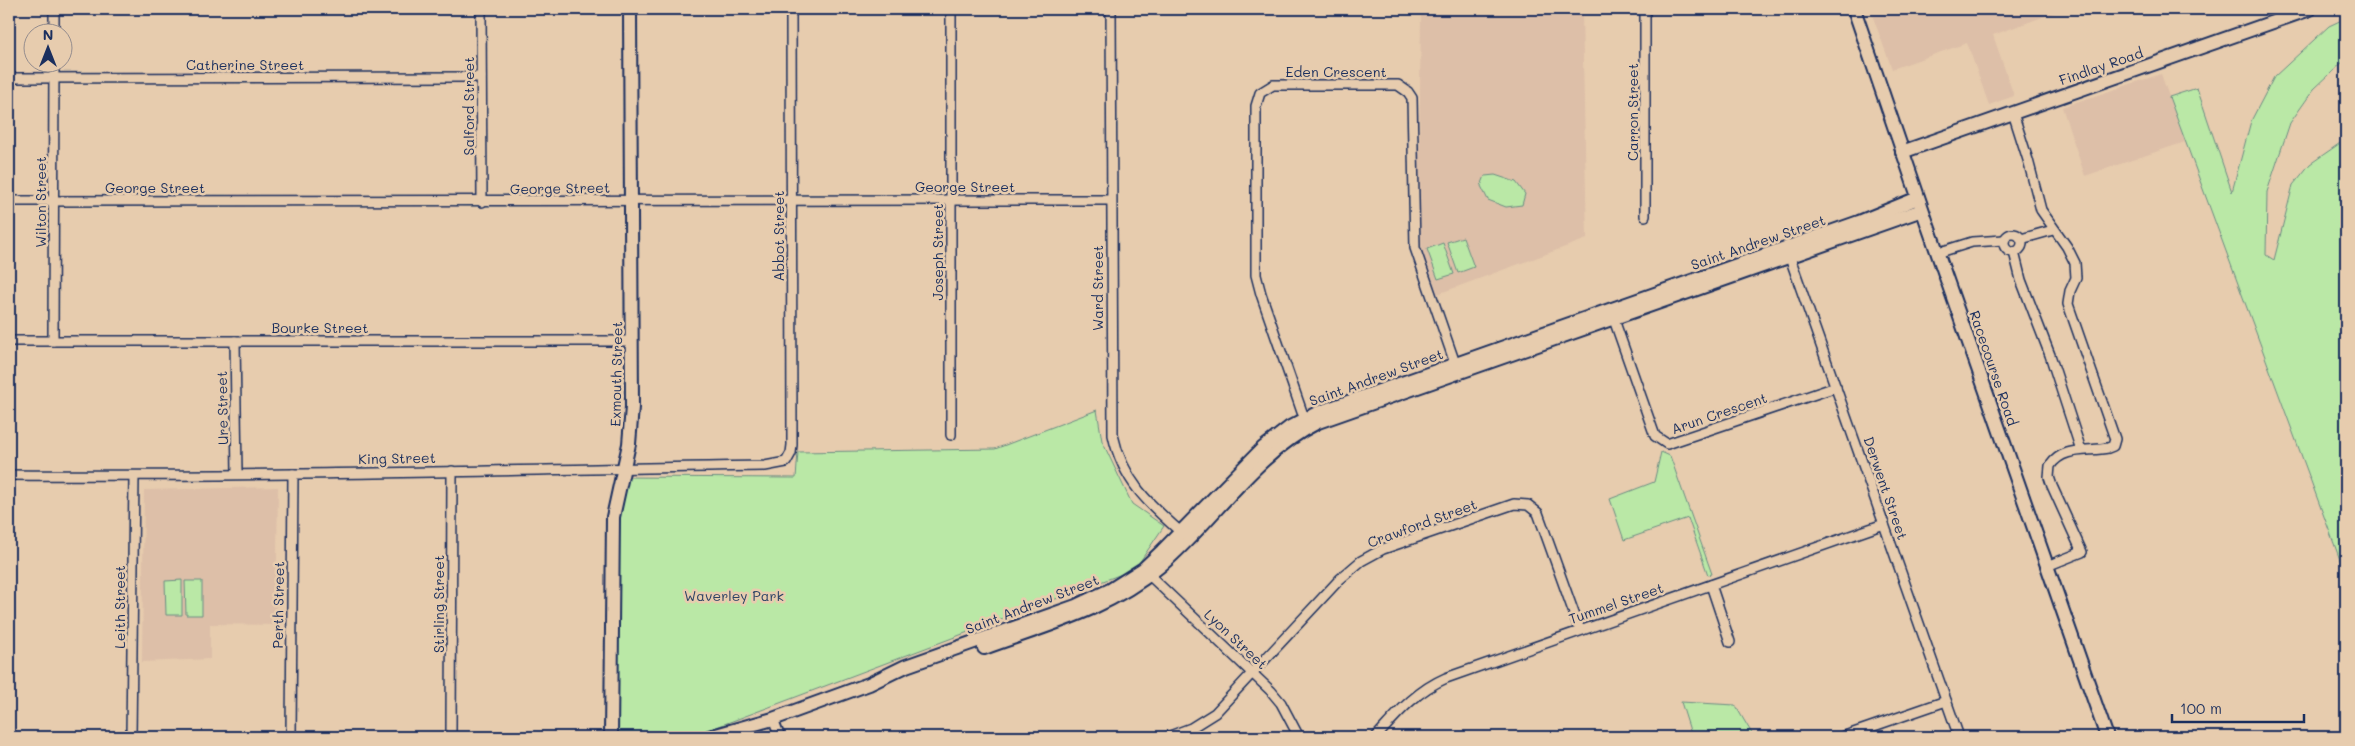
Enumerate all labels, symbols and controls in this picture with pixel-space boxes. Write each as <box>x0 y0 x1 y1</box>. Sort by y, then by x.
north arrow <box>22 22 72 72</box>
text: N <box>43 25 53 44</box>
street label: Findlay Road <box>2056 43 2146 89</box>
street label: Catherine Street <box>186 55 304 74</box>
street label: Salford Street <box>459 57 478 155</box>
street label: Eden Crescent <box>1285 62 1387 81</box>
street label: Carron Street <box>1623 63 1642 161</box>
street label: Wilton Street <box>31 156 50 248</box>
street label: George Street <box>915 177 1015 196</box>
street label: George Street <box>105 178 205 197</box>
street label: George Street <box>510 178 610 198</box>
street label: Abbot Street <box>769 190 788 282</box>
street label: Joseph Street <box>928 203 947 301</box>
street label: Saint Andrew Street <box>1688 210 1828 274</box>
street label: Ward Street <box>1088 245 1107 331</box>
street label: Racecourse Road <box>1965 308 2023 428</box>
street label: Bourke Street <box>272 318 368 337</box>
street label: Exmouth Street <box>606 321 626 427</box>
street label: Saint Andrew Street <box>1306 344 1446 410</box>
street label: Ure Street <box>212 371 232 445</box>
street label: Arun Crescent <box>1669 388 1769 438</box>
street label: Derwent Street <box>1859 434 1913 542</box>
street label: King Street <box>358 448 436 468</box>
street label: Crawford Street <box>1365 494 1479 552</box>
street label: Stirling Street <box>429 555 448 653</box>
street label: Perth Street <box>268 561 288 649</box>
street label: Leith Street <box>110 565 129 649</box>
street label: Saint Andrew Street <box>963 570 1101 638</box>
street label: Tummel Street <box>1566 578 1666 628</box>
park label: Waverley Park <box>684 586 784 605</box>
street label: Lyon Street <box>1200 605 1272 673</box>
scale bar <box>2172 691 2305 723</box>
text: 100 m <box>2180 698 2222 718</box>

